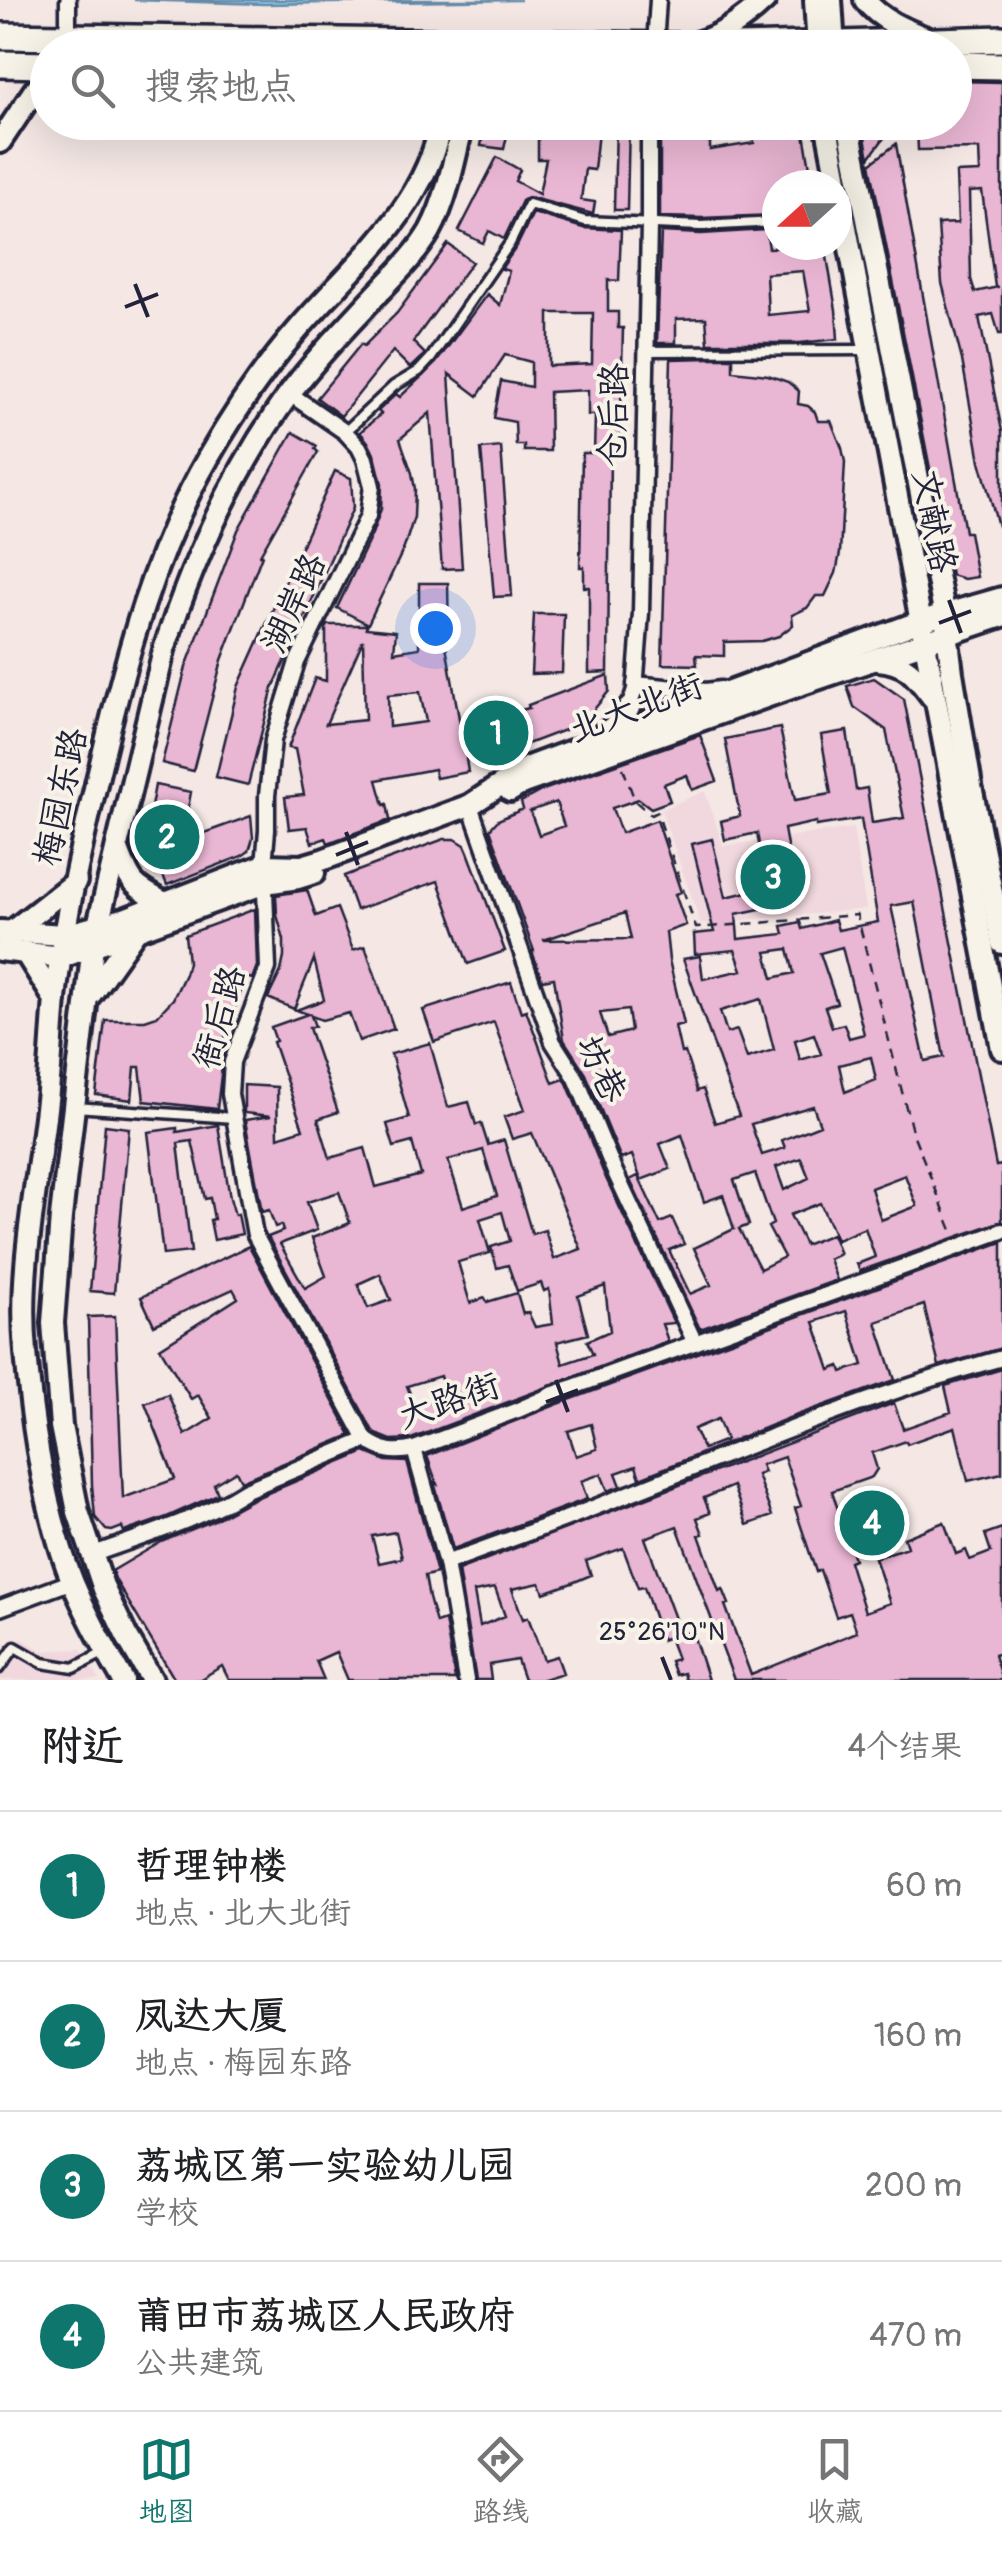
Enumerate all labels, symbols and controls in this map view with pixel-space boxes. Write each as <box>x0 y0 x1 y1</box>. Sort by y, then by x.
search box <box>30 30 972 140</box>
icon: search <box>65 58 120 113</box>
text: 搜索地点 <box>145 63 297 111</box>
north arrow <box>762 170 852 260</box>
street label: 仓后路 <box>591 362 637 468</box>
street label: 文献路 <box>902 465 966 577</box>
street label: 湖岸路 <box>252 546 336 660</box>
your location <box>410 603 461 654</box>
street label: 北大北街 <box>563 663 709 753</box>
pin: 1 <box>464 696 528 770</box>
street label: 梅园东路 <box>25 724 97 870</box>
pin: 2 <box>134 800 200 874</box>
pin: 3 <box>740 840 806 914</box>
street label: 衙后路 <box>184 960 256 1074</box>
street label: 坊巷 <box>566 1028 636 1110</box>
street label: 大路街 <box>392 1363 506 1439</box>
pin: 4 <box>840 1486 904 1560</box>
text: 25°26'10"N <box>599 1617 725 1648</box>
text: 附近 <box>40 1721 124 1773</box>
text: 4个结果 <box>847 1727 962 1767</box>
text: 哲理钟楼 <box>135 1842 287 1890</box>
text: 1 <box>66 1866 79 1906</box>
text: 60 m <box>886 1866 962 1906</box>
text: 地点 · 北大北街 <box>135 1893 351 1933</box>
text: 凤达大厦 <box>135 1992 287 2040</box>
text: 2 <box>64 2016 81 2056</box>
text: 160 m <box>874 2016 962 2056</box>
text: 地点 · 梅园东路 <box>135 2043 351 2083</box>
text: 荔城区第一实验幼儿园 <box>135 2142 515 2190</box>
text: 3 <box>64 2166 81 2206</box>
text: 200 m <box>865 2166 962 2206</box>
text: 学校 <box>135 2193 199 2233</box>
text: 莆田市荔城区人民政府 <box>135 2292 515 2340</box>
text: 4 <box>63 2316 82 2356</box>
text: 470 m <box>869 2316 962 2356</box>
text: 公共建筑 <box>135 2343 263 2383</box>
tab: 地图 <box>139 2432 195 2530</box>
tab: 路线 <box>473 2432 529 2530</box>
tab: 收藏 <box>807 2432 863 2530</box>

